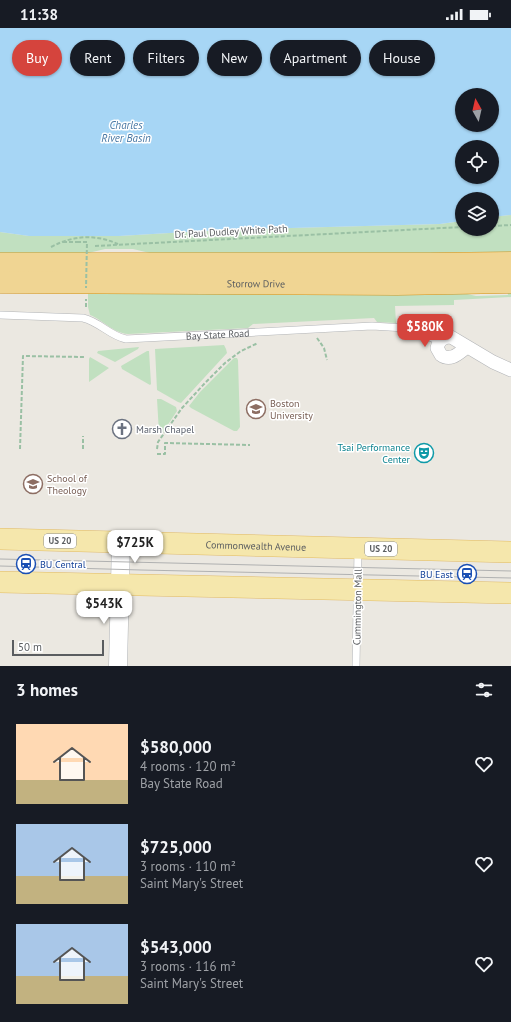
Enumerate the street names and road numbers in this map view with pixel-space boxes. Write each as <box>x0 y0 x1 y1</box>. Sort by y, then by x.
street label: Dr. Paul Dudley White Path <box>174 222 288 241</box>
street label: Storrow Drive <box>227 277 285 290</box>
street label: Bay State Road <box>186 326 250 343</box>
road number: US 20 <box>44 534 76 548</box>
street label: Commonwealth Avenue <box>205 538 306 554</box>
road number: US 20 <box>365 542 397 556</box>
street label: Cummington Mall <box>350 569 365 645</box>

